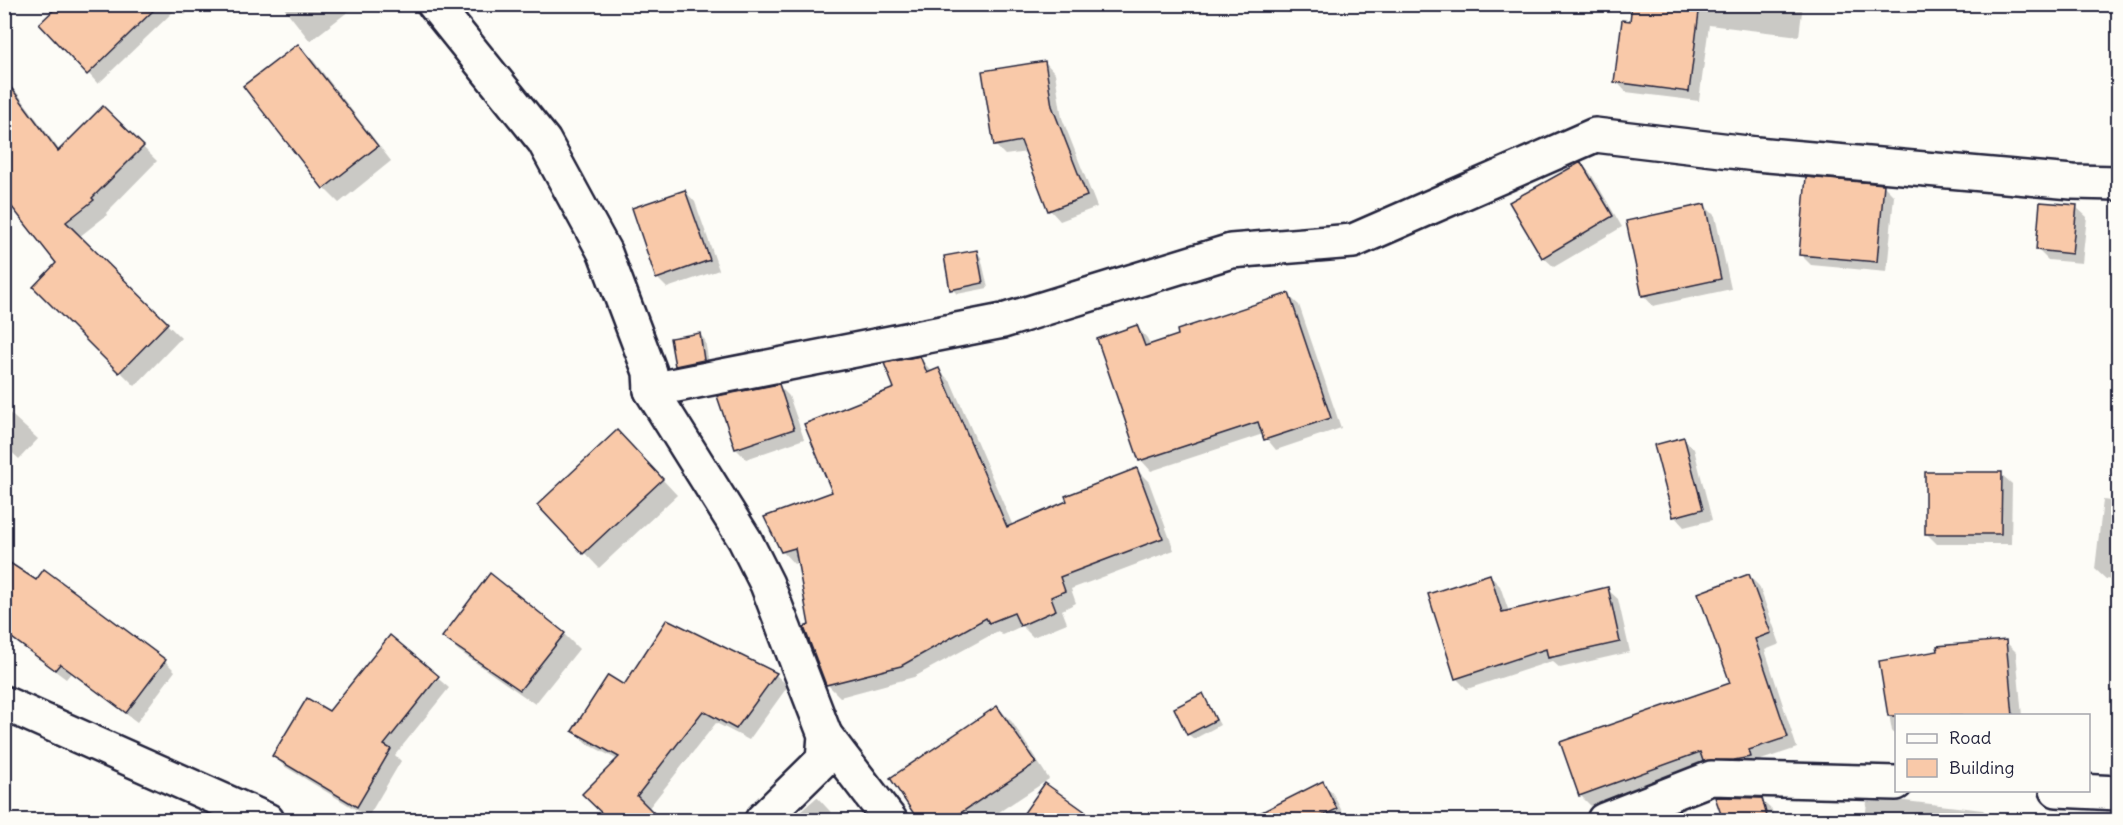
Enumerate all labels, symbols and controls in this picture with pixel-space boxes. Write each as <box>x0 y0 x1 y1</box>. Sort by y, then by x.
legend <box>1895 714 2090 792</box>
text: Road <box>1949 726 1992 749</box>
text: Building <box>1949 756 2014 779</box>

